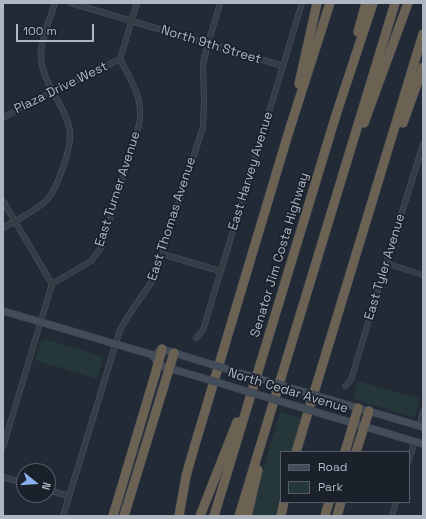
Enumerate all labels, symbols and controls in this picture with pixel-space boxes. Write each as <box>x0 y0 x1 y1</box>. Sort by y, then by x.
scale bar <box>18 16 96 42</box>
street label: North 9th Street <box>159 22 263 68</box>
text: 100 m <box>23 23 57 39</box>
street label: Plaza Drive West <box>12 59 110 117</box>
street label: East Harvey Avenue <box>226 110 276 232</box>
street label: East Turner Avenue <box>92 129 144 249</box>
street label: East Thomas Avenue <box>145 155 199 283</box>
street label: Senator Jim Costa Highway <box>247 171 313 339</box>
street label: East Tyler Avenue <box>361 212 409 322</box>
street label: North Cedar Avenue <box>226 365 350 417</box>
legend <box>280 451 410 503</box>
text: Road <box>318 459 347 475</box>
north arrow <box>16 463 56 503</box>
text: Park <box>318 479 343 495</box>
text: N <box>39 481 54 492</box>

